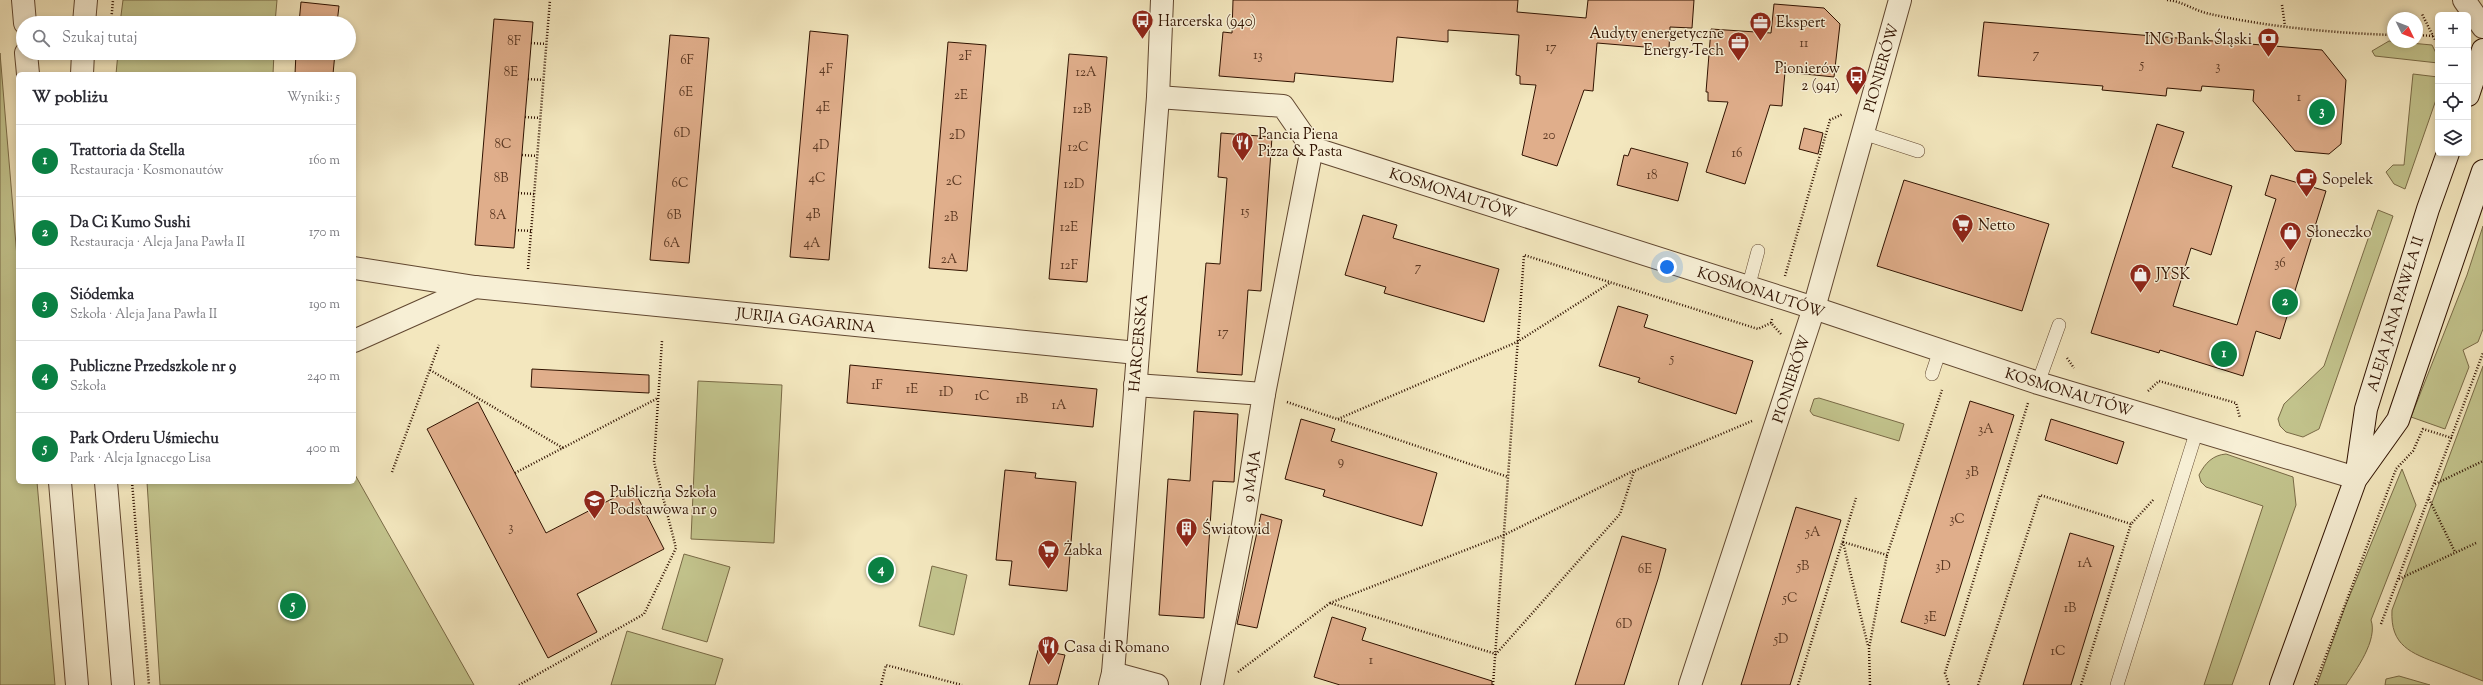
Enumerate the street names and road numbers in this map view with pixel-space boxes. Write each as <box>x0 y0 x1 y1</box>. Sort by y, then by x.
street label: PIONIERÓW <box>1858 21 1905 115</box>
street label: KOSMONAUTÓW <box>1386 162 1520 225</box>
street label: ALEJA JANA PAWŁA II <box>2363 234 2430 395</box>
street label: KOSMONAUTÓW <box>1694 261 1828 324</box>
street label: HARCERSKA <box>1125 293 1154 393</box>
street label: JURIJA GAGARINA <box>734 304 876 339</box>
street label: PIONIERÓW <box>1766 332 1817 426</box>
street label: KOSMONAUTÓW <box>2002 362 2136 423</box>
street label: 9 MAJA <box>1238 449 1267 504</box>

